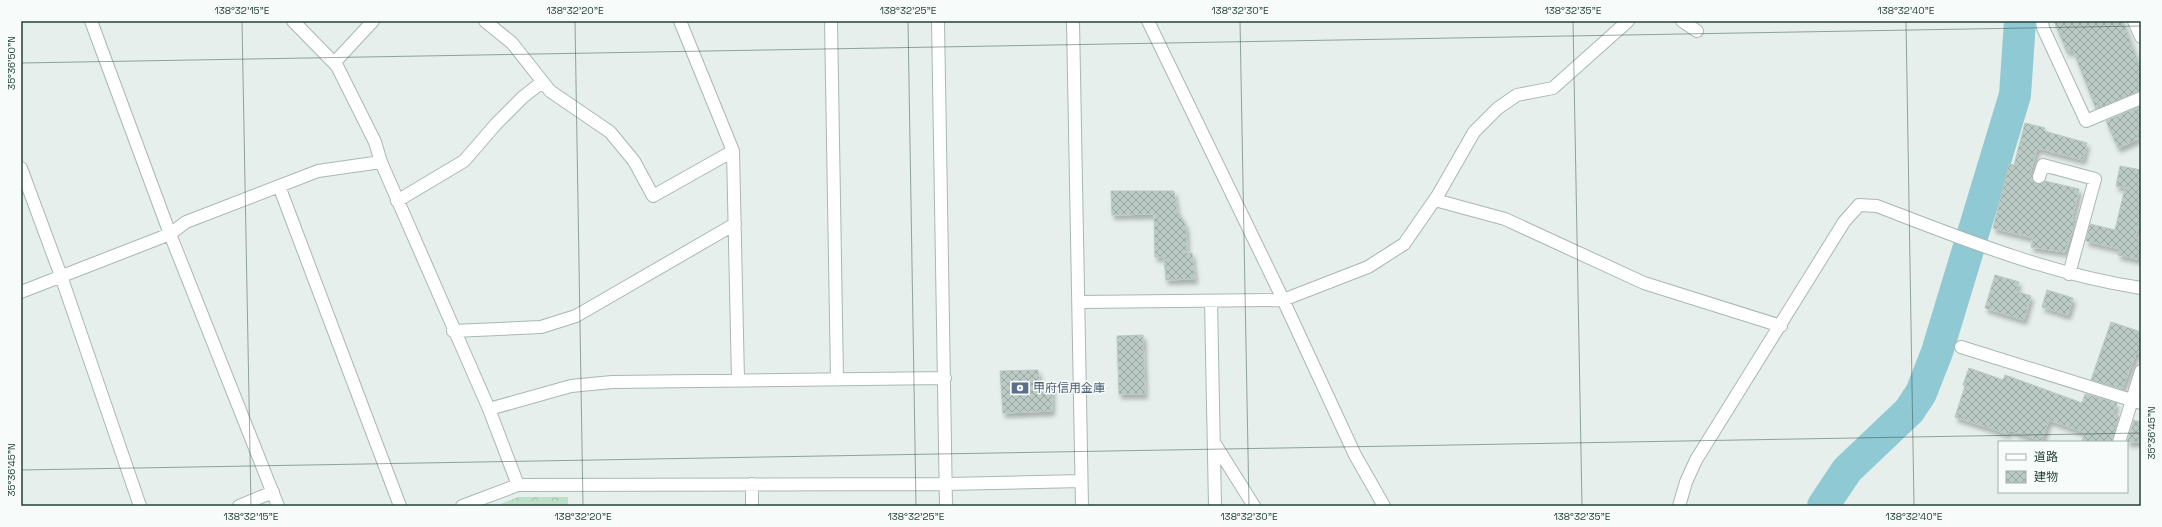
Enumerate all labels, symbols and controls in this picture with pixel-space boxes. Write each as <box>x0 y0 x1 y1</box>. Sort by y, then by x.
text: 138°32'15"E <box>215 4 270 17</box>
text: 138°32'20"E <box>546 4 604 17</box>
text: 138°32'25"E <box>880 4 937 17</box>
text: 138°32'30"E <box>1211 4 1269 17</box>
text: 138°32'35"E <box>1545 4 1602 17</box>
text: 138°32'40"E <box>1878 4 1935 17</box>
text: 35°36'50"N <box>5 36 18 90</box>
bank icon: 甲府信用金庫 <box>1010 378 1030 398</box>
place label: 甲府信用金庫 <box>1033 380 1105 396</box>
text: 35°36'45"N <box>2145 406 2158 460</box>
legend <box>1998 441 2128 493</box>
text: 35°36'45"N <box>5 443 18 497</box>
text: 道路 <box>2034 449 2058 465</box>
text: 建物 <box>2034 469 2058 485</box>
text: 138°32'15"E <box>224 510 279 523</box>
text: 138°32'20"E <box>554 510 612 523</box>
text: 138°32'25"E <box>888 510 945 523</box>
text: 138°32'30"E <box>1220 510 1278 523</box>
text: 138°32'35"E <box>1554 510 1611 523</box>
text: 138°32'40"E <box>1886 510 1943 523</box>

